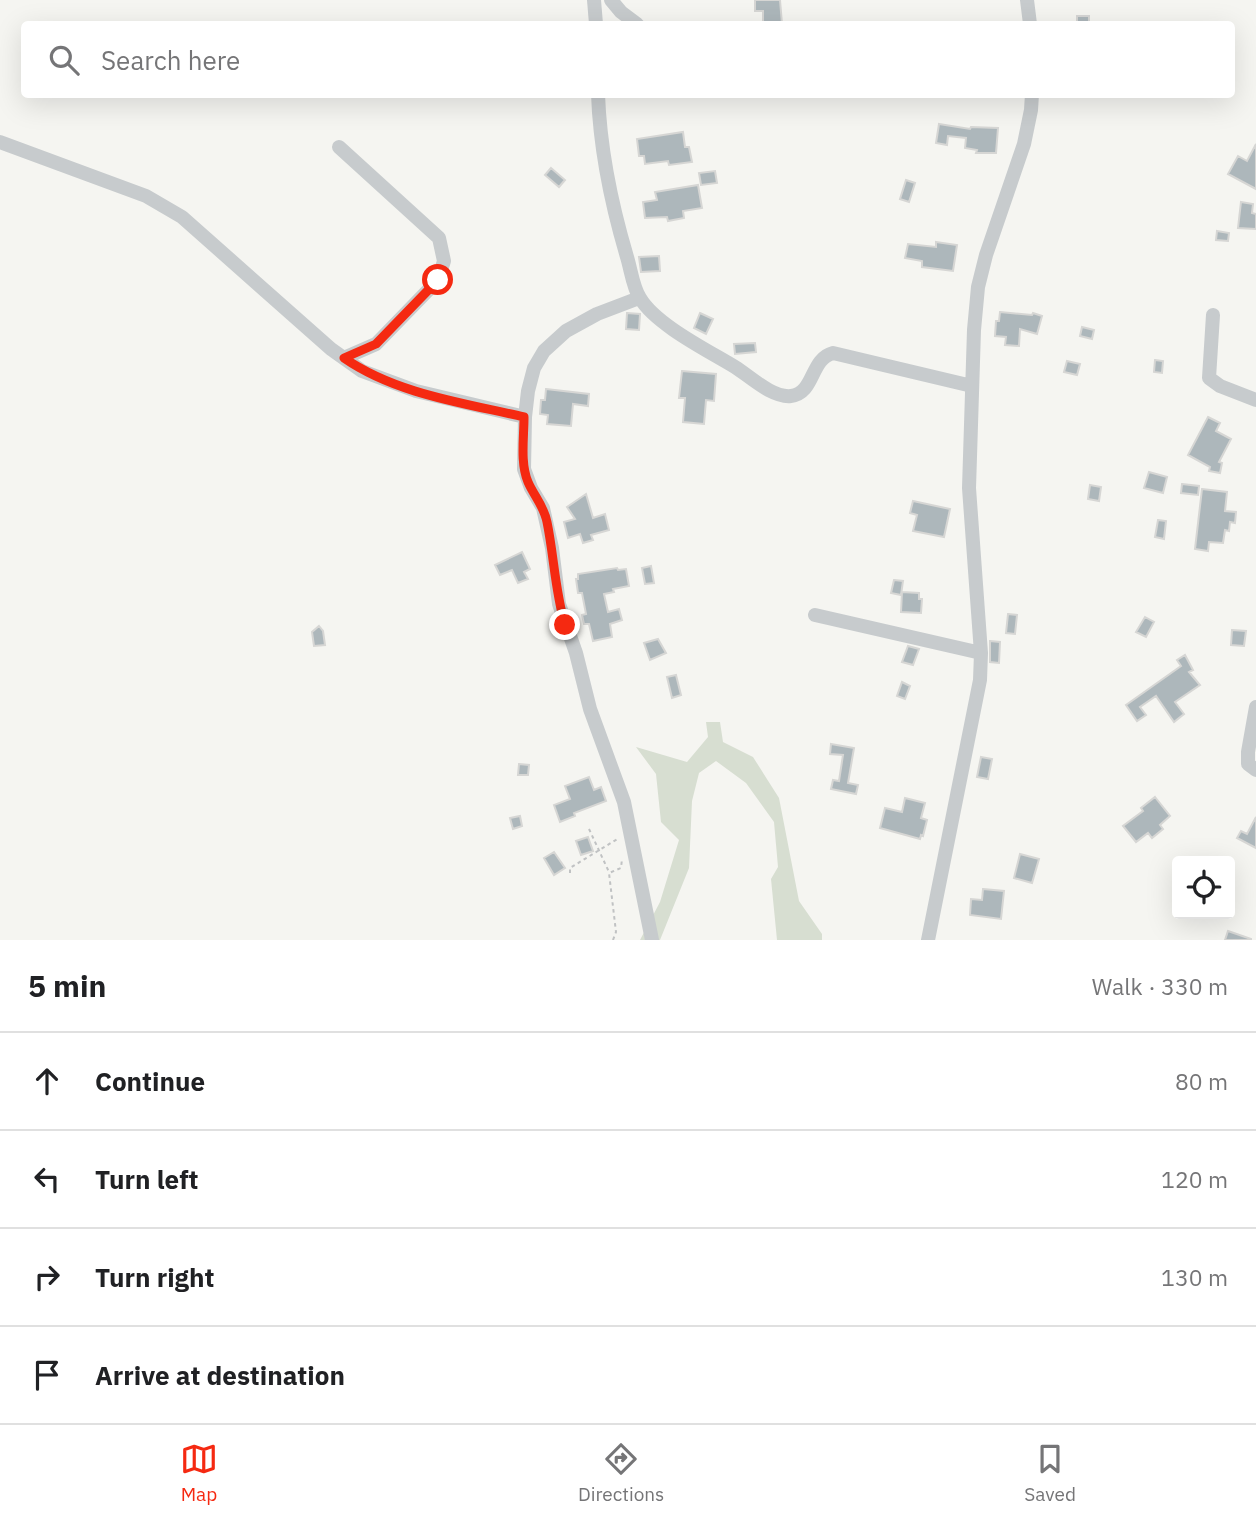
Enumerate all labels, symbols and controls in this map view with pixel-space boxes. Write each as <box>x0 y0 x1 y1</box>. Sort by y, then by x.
search box <box>21 21 1235 98</box>
icon: search <box>45 41 83 79</box>
text: Search here <box>101 43 240 77</box>
route start <box>422 264 453 295</box>
route end <box>549 609 580 640</box>
map controls <box>1172 856 1235 919</box>
button: locate <box>1172 856 1235 919</box>
text: 5 min <box>28 966 106 1005</box>
text: Walk · 330 m <box>1092 971 1228 1001</box>
icon: ahead <box>28 1062 66 1100</box>
text: Continue <box>95 1064 205 1098</box>
text: 80 m <box>1175 1066 1228 1096</box>
icon: left <box>28 1160 66 1198</box>
text: Turn left <box>95 1162 198 1196</box>
text: 120 m <box>1161 1164 1228 1194</box>
icon: right <box>28 1258 66 1296</box>
text: Turn right <box>95 1260 214 1294</box>
text: 130 m <box>1161 1262 1228 1292</box>
icon: arrive <box>28 1356 66 1394</box>
text: Arrive at destination <box>95 1358 345 1392</box>
tab: Map <box>180 1440 218 1506</box>
tab: Directions <box>578 1440 664 1506</box>
tab: Saved <box>1024 1440 1076 1506</box>

